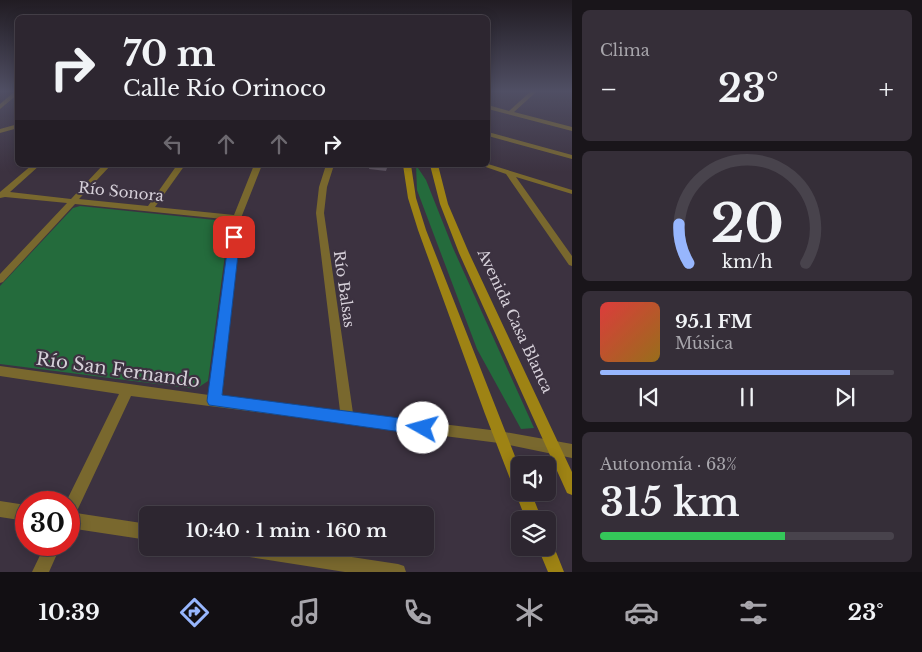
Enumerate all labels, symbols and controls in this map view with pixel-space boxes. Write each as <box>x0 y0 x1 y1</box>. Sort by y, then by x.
text: 70 m <box>123 32 216 75</box>
icon: right <box>40 35 105 100</box>
text: Clima <box>600 40 650 60</box>
text: 23° <box>718 65 779 112</box>
text: − <box>600 72 618 107</box>
text: + <box>879 72 894 107</box>
text: Calle Río Orinoco <box>123 75 326 102</box>
icon: left <box>159 130 187 158</box>
icon: ahead <box>212 130 240 158</box>
icon: ahead <box>265 130 293 158</box>
icon: right <box>318 130 346 158</box>
street label: Río Sonora <box>77 178 166 206</box>
text: 20 <box>710 192 784 256</box>
pin <box>213 216 255 258</box>
icon: arrive <box>220 223 248 251</box>
street label: Avenida Casa Blanca <box>473 245 558 397</box>
street label: Río Balsas <box>330 249 359 329</box>
text: km/h <box>722 251 772 273</box>
text: 95.1 FM <box>675 310 752 333</box>
text: Música <box>675 333 733 353</box>
street label: Río San Fernando <box>35 348 201 392</box>
icon: previous <box>635 383 663 411</box>
icon: pause <box>733 383 761 411</box>
icon: next <box>831 383 859 411</box>
position arrow <box>396 401 448 453</box>
text: Autonomía · 63% <box>600 454 737 474</box>
map controls <box>511 456 556 556</box>
button: sound <box>511 456 556 501</box>
text: 315 km <box>600 479 740 526</box>
speed limit sign: 30 <box>15 491 80 556</box>
button: layers <box>511 511 556 556</box>
text: 10:40 · 1 min · 160 m <box>186 519 387 542</box>
icon: directions <box>177 595 212 630</box>
icon: music <box>288 595 323 630</box>
icon: phone <box>400 595 435 630</box>
icon: climate <box>512 595 547 630</box>
icon: car <box>624 595 659 630</box>
icon: filters <box>736 595 771 630</box>
text: 10:39 <box>38 599 100 626</box>
text: 23° <box>848 599 884 626</box>

